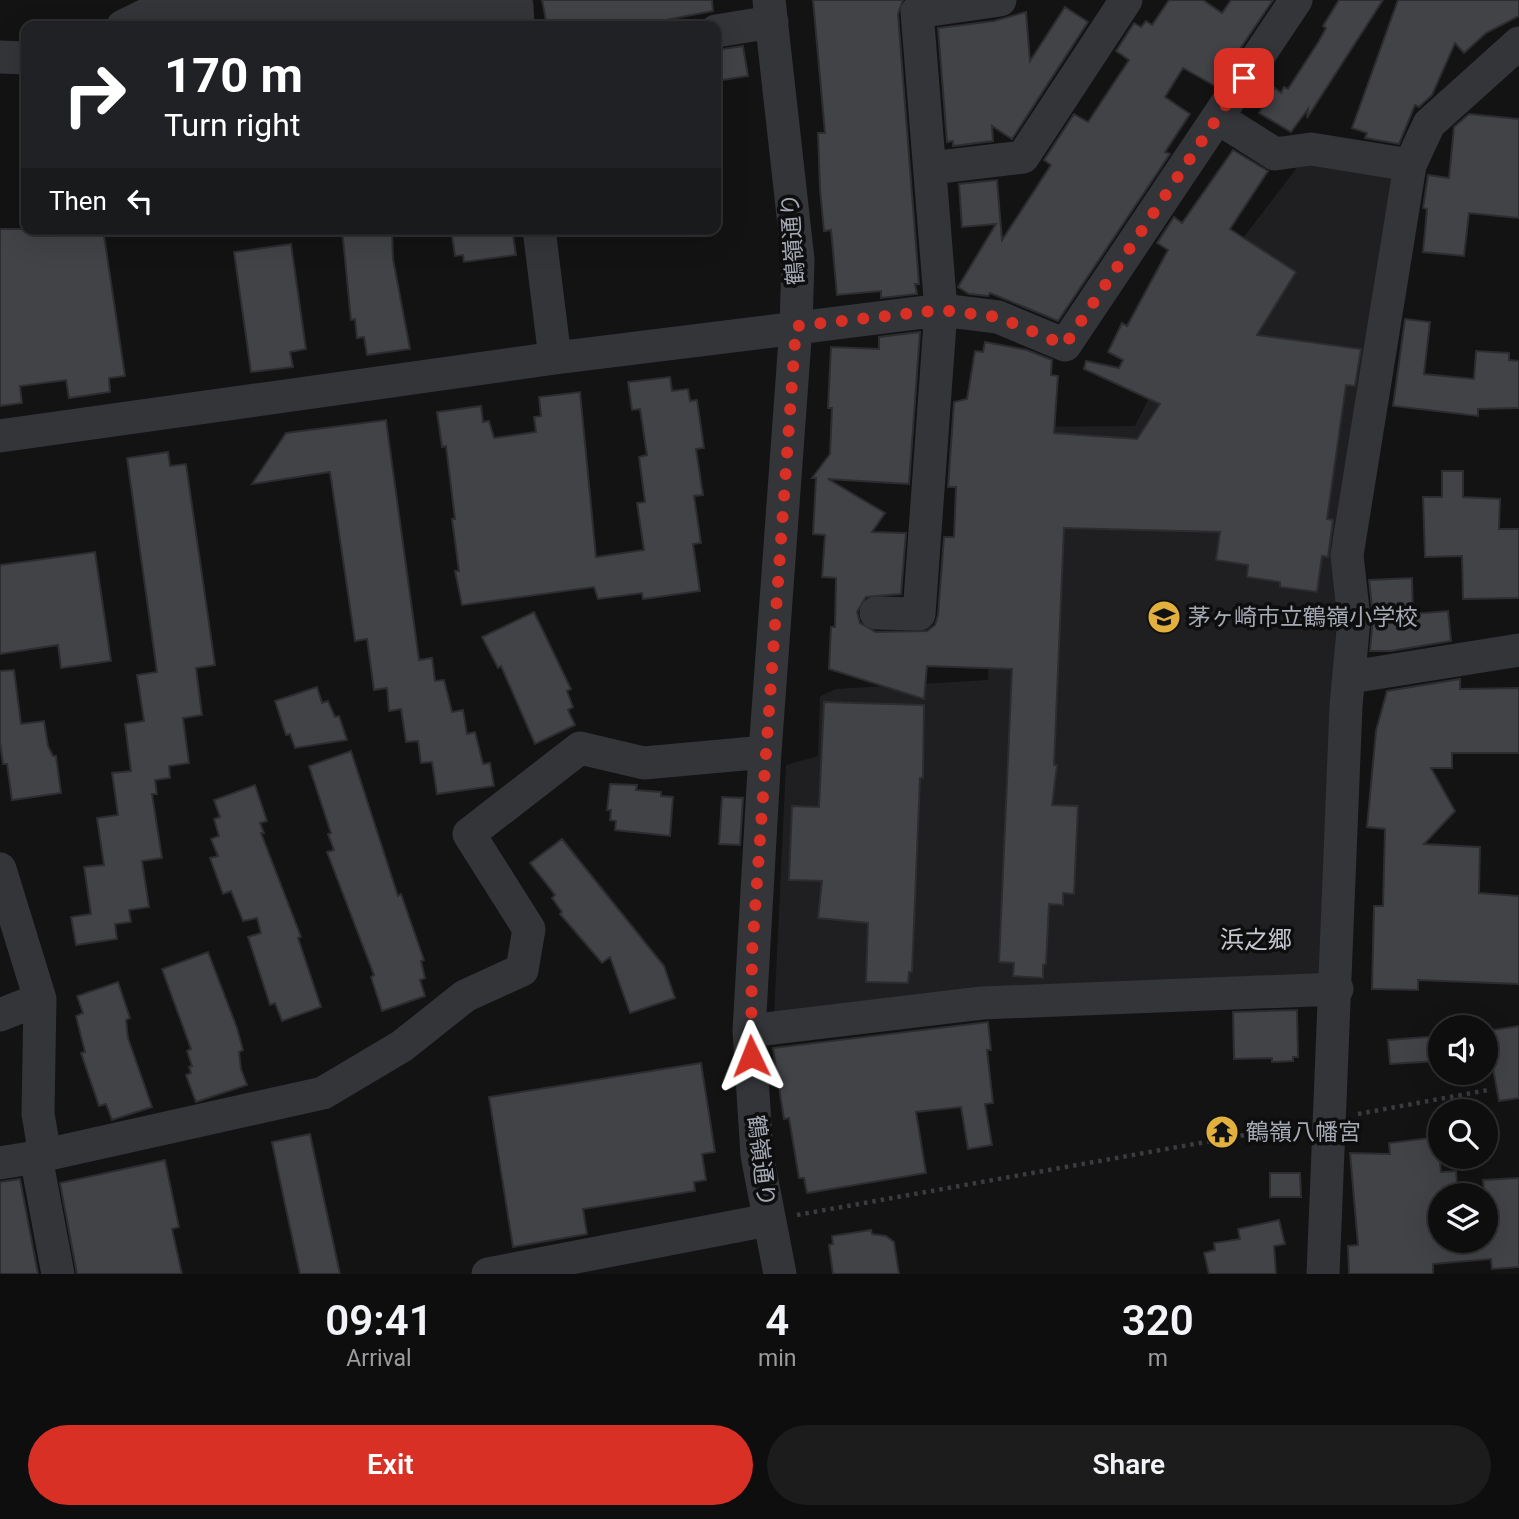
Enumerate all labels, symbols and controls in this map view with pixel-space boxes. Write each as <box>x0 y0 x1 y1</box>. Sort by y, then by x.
text: 170 m <box>164 47 303 104</box>
pin <box>1214 48 1274 108</box>
icon: right <box>49 49 140 140</box>
icon: arrive <box>1225 59 1263 97</box>
text: Turn right <box>164 106 300 144</box>
icon: left <box>121 182 159 220</box>
text: Then <box>49 186 107 216</box>
street label: 鶴嶺通り <box>776 192 810 286</box>
school or university icon: 茅ヶ崎市立鶴嶺小学校 <box>1145 598 1183 636</box>
place label: 茅ヶ崎市立鶴嶺小学校 <box>1188 604 1418 631</box>
district label: 浜之郷 <box>1220 926 1292 954</box>
map controls <box>1428 1015 1498 1253</box>
button: sound <box>1428 1015 1498 1085</box>
position arrow <box>714 1019 788 1093</box>
button: search <box>1428 1099 1498 1169</box>
temple icon: 鶴嶺八幡宮 <box>1203 1113 1241 1151</box>
street label: 鶴嶺通り <box>742 1114 780 1208</box>
place label: 鶴嶺八幡宮 <box>1246 1119 1361 1146</box>
button: layers <box>1428 1183 1498 1253</box>
text: 09:41 <box>325 1296 433 1345</box>
text: 4 <box>765 1296 789 1345</box>
text: 320 <box>1122 1296 1194 1345</box>
text: Arrival <box>346 1345 412 1372</box>
text: min <box>758 1345 796 1372</box>
text: m <box>1148 1345 1168 1372</box>
button: Exit <box>28 1425 753 1505</box>
button: Share <box>767 1425 1491 1505</box>

